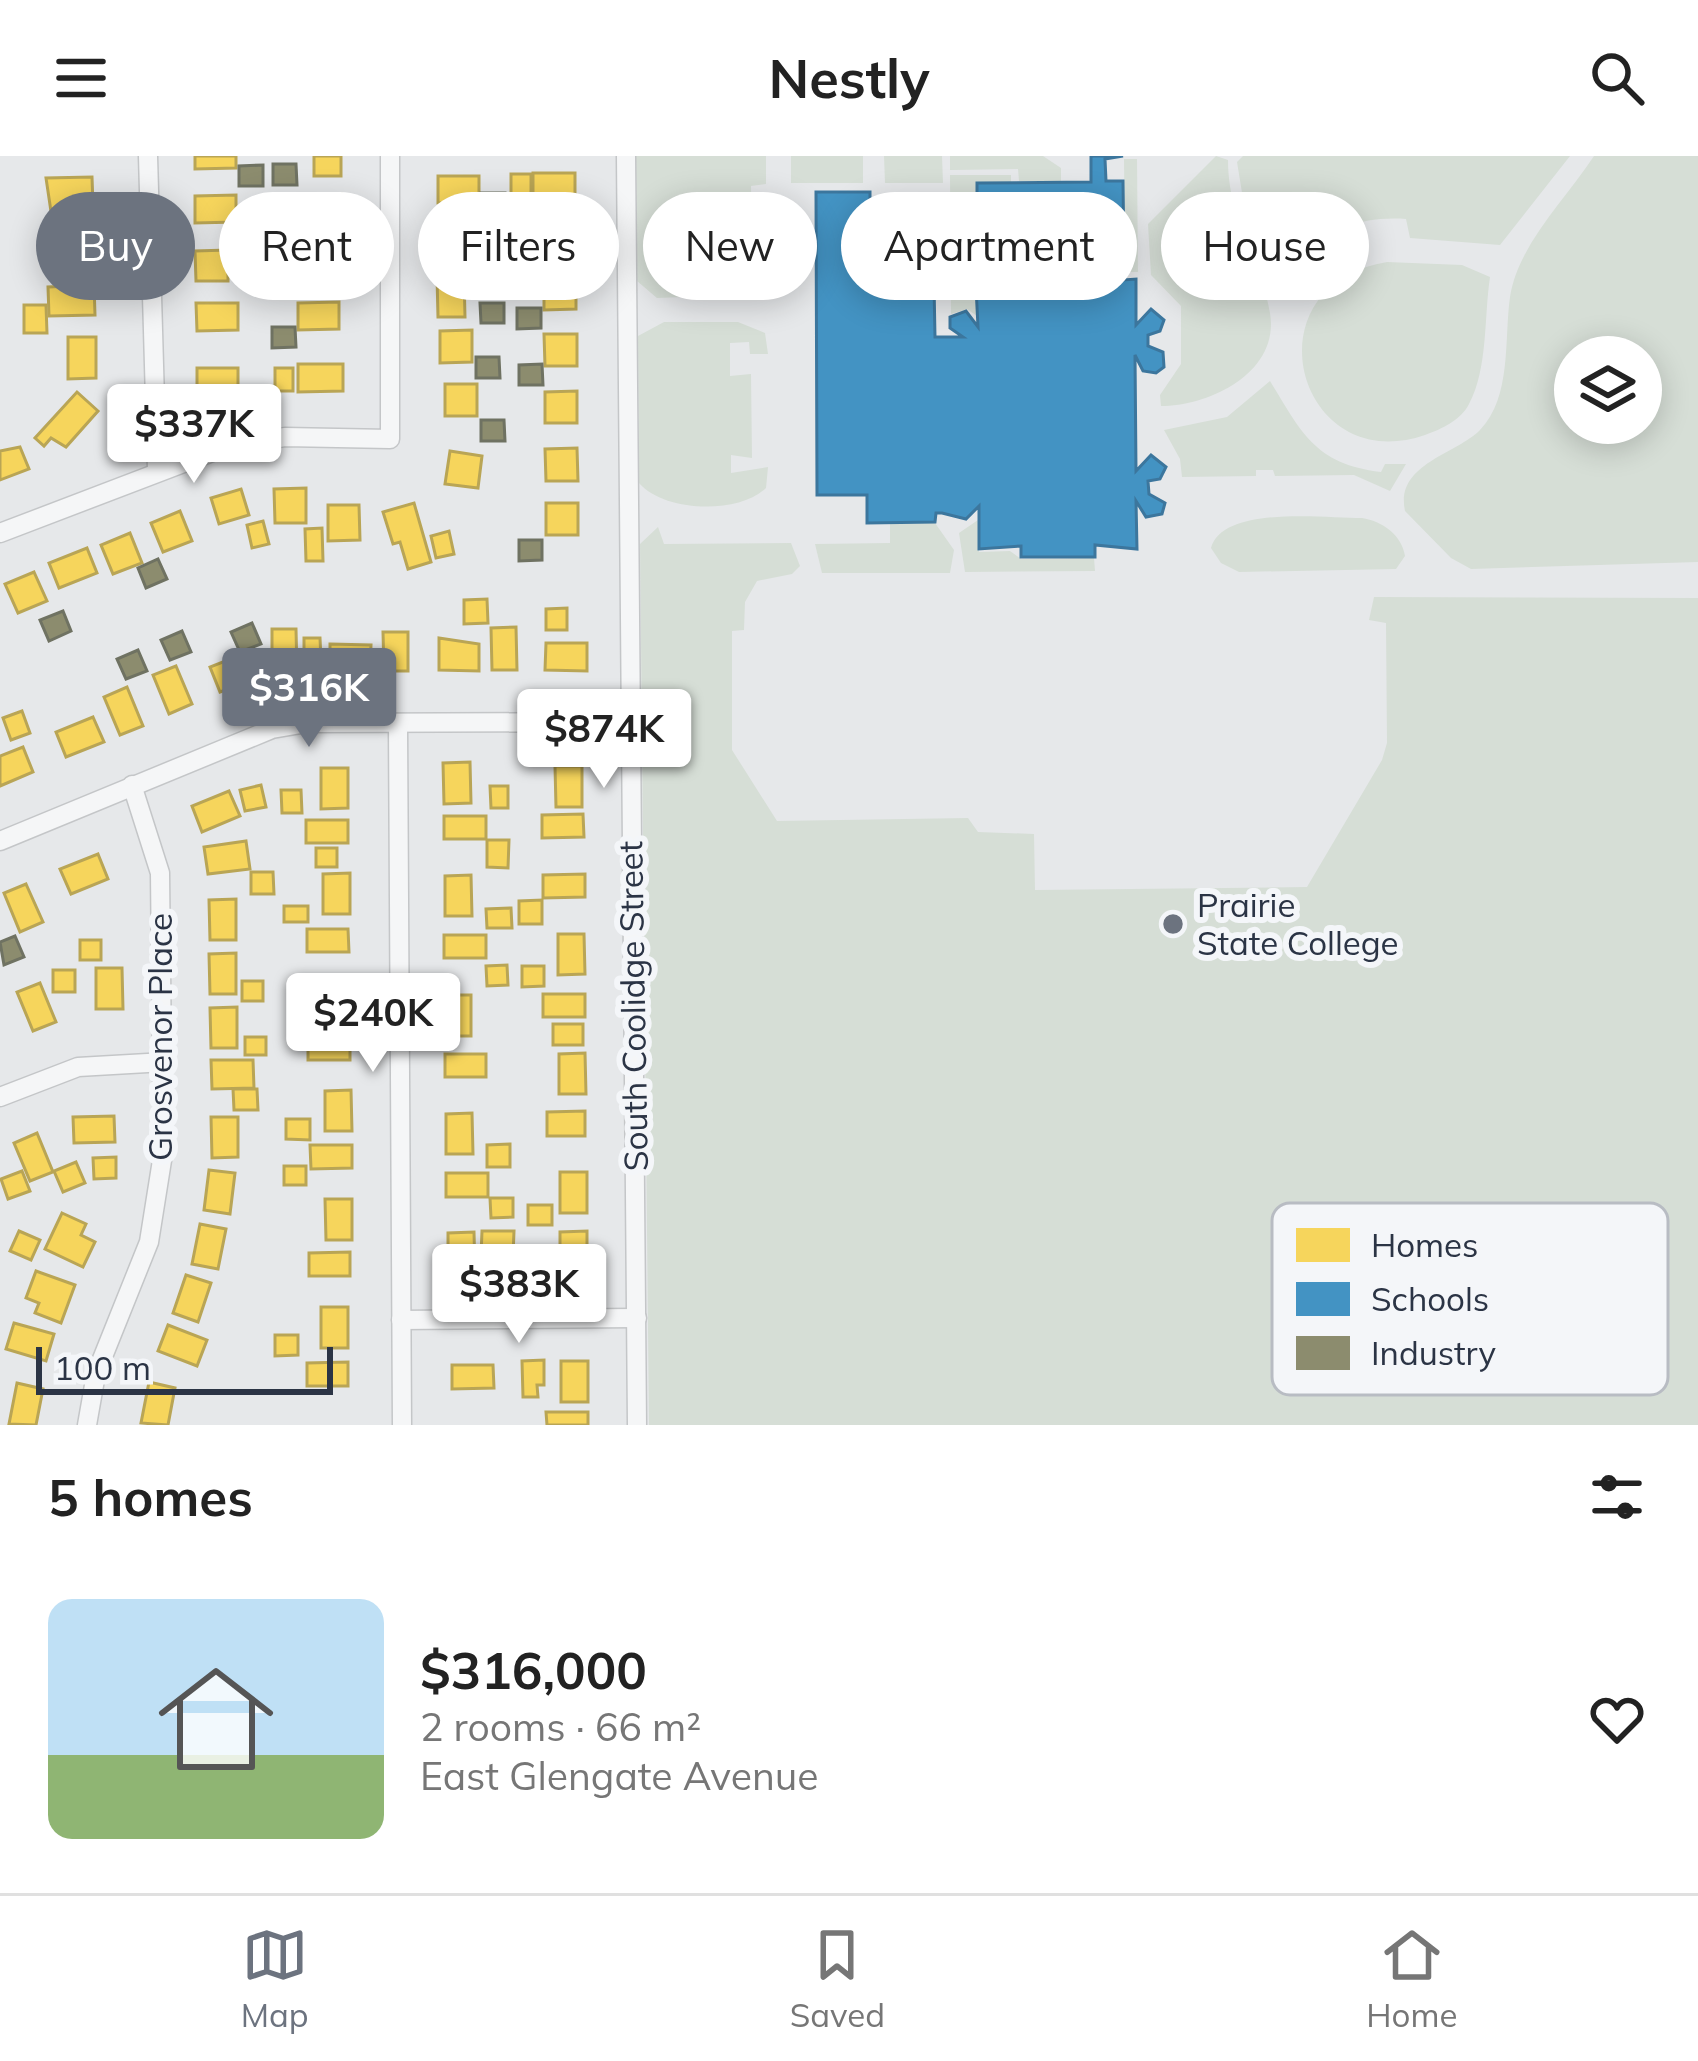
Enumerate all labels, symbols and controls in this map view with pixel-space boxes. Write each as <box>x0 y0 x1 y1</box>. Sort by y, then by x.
text: Nestly <box>768 44 930 112</box>
icon: menu <box>48 45 114 111</box>
icon: search <box>1584 45 1650 111</box>
chip: Buy <box>36 192 195 300</box>
chip: Rent <box>219 192 394 300</box>
chip: Filters <box>418 192 619 300</box>
chip: New <box>643 192 817 300</box>
chip: Apartment <box>841 192 1137 300</box>
chip: House <box>1161 192 1369 300</box>
map controls <box>1554 336 1662 444</box>
button: layers <box>1554 336 1662 444</box>
pin: $337K <box>110 384 278 486</box>
text: $337K <box>134 398 254 447</box>
pin: $316K <box>225 648 393 750</box>
text: $316K <box>249 662 369 711</box>
pin: $874K <box>520 689 688 791</box>
text: $874K <box>544 703 664 752</box>
street label: South Coolidge Street <box>609 841 656 1171</box>
place label: Prairie State College <box>1197 884 1399 963</box>
marker: Prairie State College <box>1160 911 1186 937</box>
street label: Grosvenor Place <box>139 913 180 1161</box>
pin: $240K <box>289 973 457 1075</box>
text: $240K <box>313 987 433 1036</box>
legend <box>1272 1203 1668 1395</box>
text: Homes <box>1371 1224 1478 1265</box>
pin: $383K <box>435 1244 603 1346</box>
text: $383K <box>459 1258 579 1307</box>
text: Schools <box>1371 1278 1489 1319</box>
text: Industry <box>1371 1332 1496 1373</box>
scale bar <box>36 1341 333 1394</box>
text: 100 m <box>54 1347 151 1388</box>
icon: filters <box>1584 1464 1650 1530</box>
text: 5 homes <box>48 1465 253 1529</box>
text: $316,000 <box>420 1638 647 1702</box>
icon: home <box>144 1647 288 1791</box>
icon: heart <box>1584 1686 1650 1752</box>
text: 2 rooms · 66 m² <box>420 1702 701 1751</box>
text: East Glengate Avenue <box>420 1751 819 1800</box>
tab: Map <box>241 1922 309 2035</box>
tab: Saved <box>790 1922 885 2035</box>
tab: Home <box>1366 1922 1457 2035</box>

